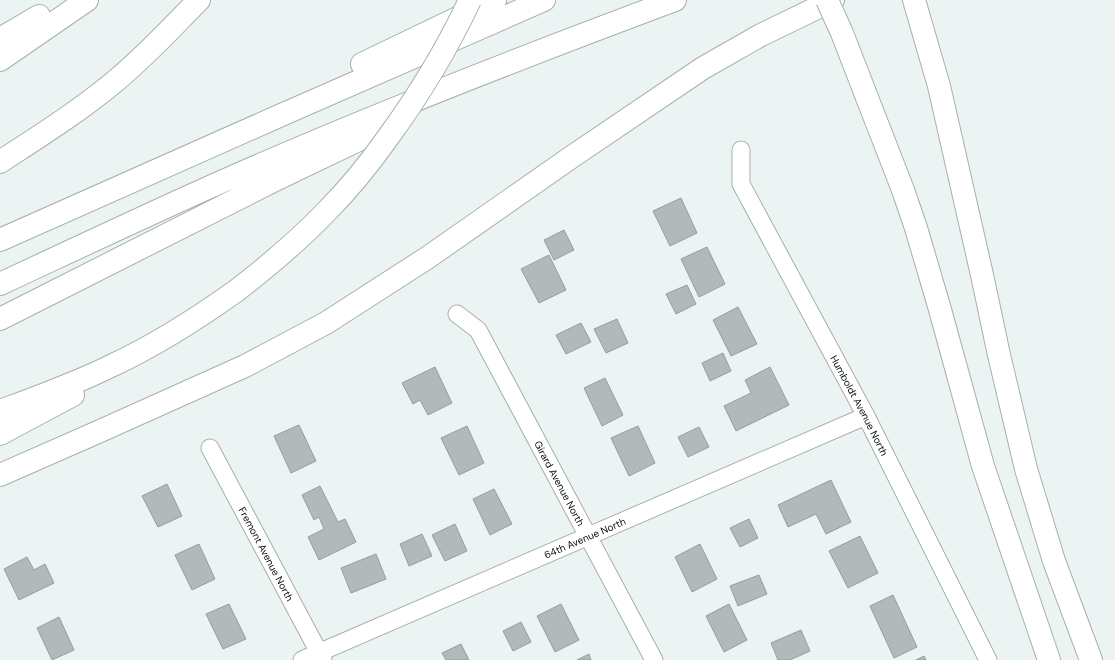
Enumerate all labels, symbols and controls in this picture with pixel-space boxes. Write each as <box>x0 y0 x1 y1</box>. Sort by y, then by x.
street label: Humboldt Avenue North <box>828 353 891 458</box>
street label: Girard Avenue North <box>532 438 588 528</box>
street label: Fremont Avenue North <box>236 505 297 603</box>
street label: 64th Avenue North <box>542 514 628 561</box>

